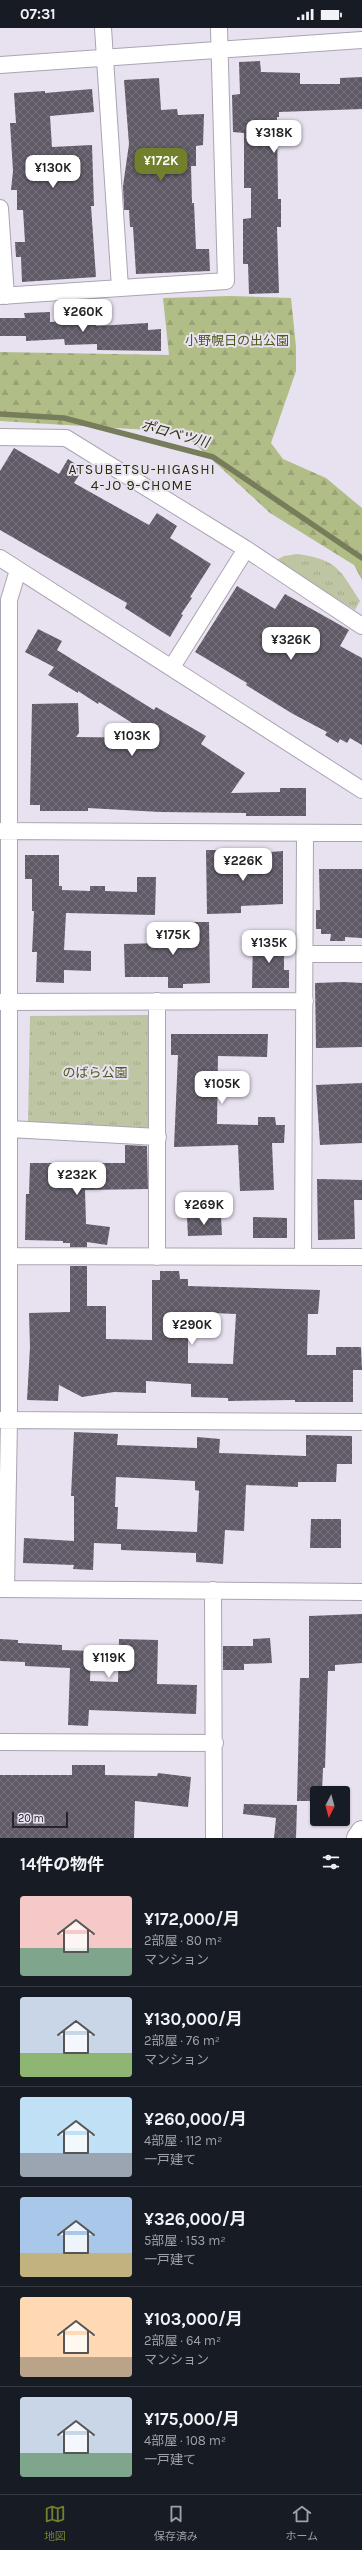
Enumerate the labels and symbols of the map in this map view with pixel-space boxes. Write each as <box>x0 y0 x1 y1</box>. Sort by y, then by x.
pin: ¥318K <box>246 120 302 154</box>
pin: ¥172K <box>133 148 189 182</box>
pin: ¥130K <box>25 155 81 189</box>
pin: ¥260K <box>55 299 111 333</box>
park label: 小野幌日の出公園 <box>185 333 289 348</box>
water label: ポロベツ川 <box>139 417 213 452</box>
district label: ATSUBETSU-HIGASHI 4-JO 9-CHOME <box>68 461 216 494</box>
pin: ¥326K <box>263 627 319 661</box>
pin: ¥103K <box>104 723 160 757</box>
pin: ¥226K <box>215 848 271 882</box>
pin: ¥175K <box>145 922 201 956</box>
pin: ¥135K <box>241 930 297 964</box>
park label: のばら公園 <box>62 1065 128 1080</box>
pin: ¥105K <box>194 1071 250 1105</box>
pin: ¥232K <box>49 1162 105 1196</box>
pin: ¥269K <box>176 1192 232 1226</box>
pin: ¥290K <box>164 1312 220 1346</box>
pin: ¥119K <box>81 1645 137 1679</box>
north arrow <box>310 1786 350 1826</box>
scale bar <box>12 1810 68 1829</box>

